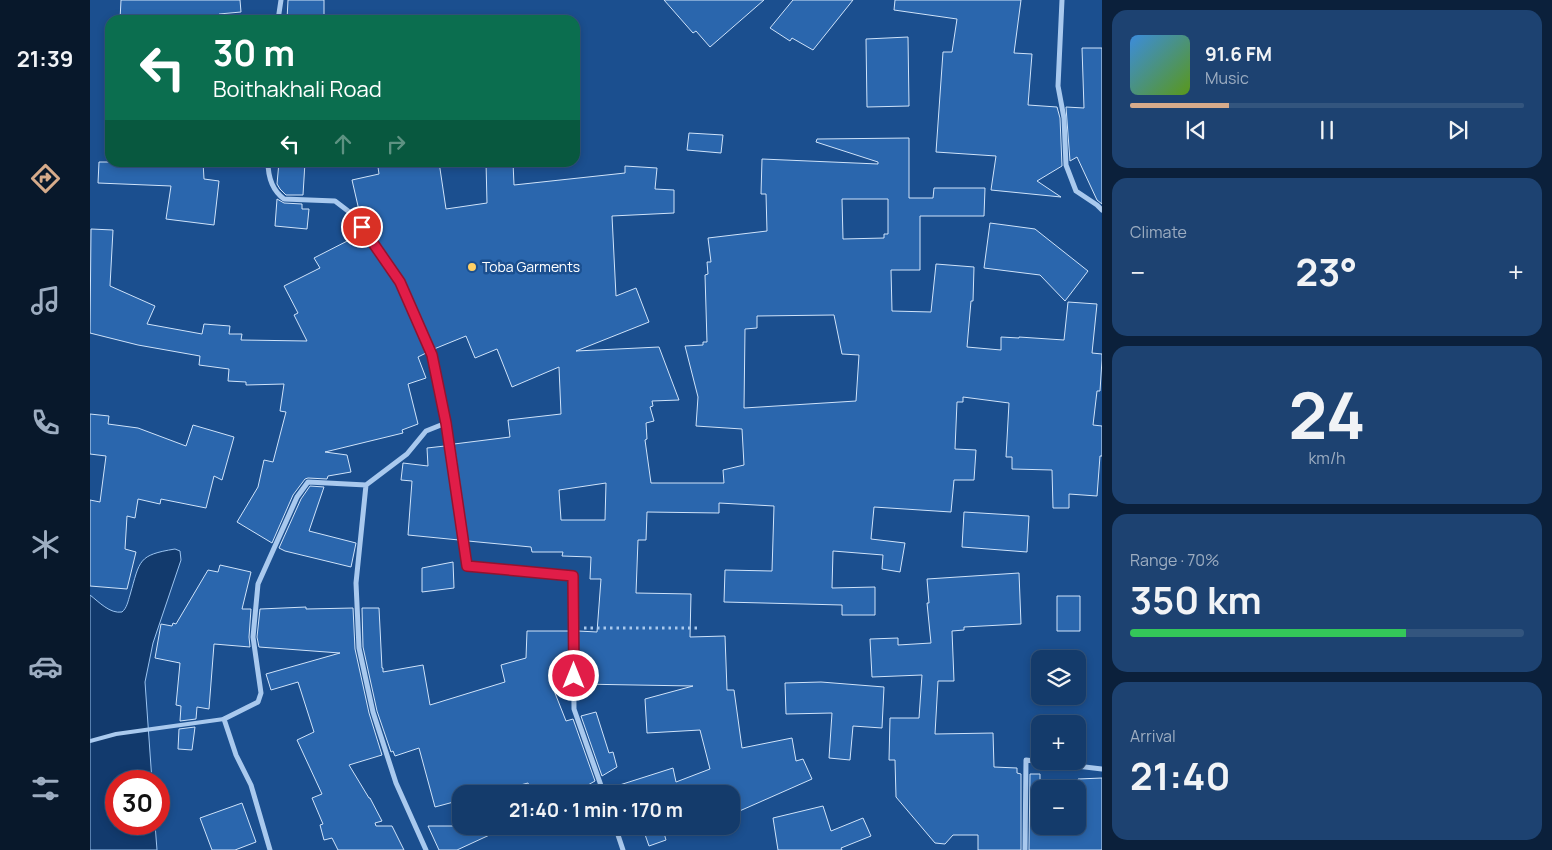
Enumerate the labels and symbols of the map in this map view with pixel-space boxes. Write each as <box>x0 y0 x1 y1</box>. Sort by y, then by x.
pin <box>341 206 383 248</box>
place label: Toba Garments <box>482 257 580 276</box>
marker: Toba Garments <box>466 261 478 273</box>
position arrow <box>547 649 599 701</box>
speed limit sign: 30 <box>105 770 170 835</box>

